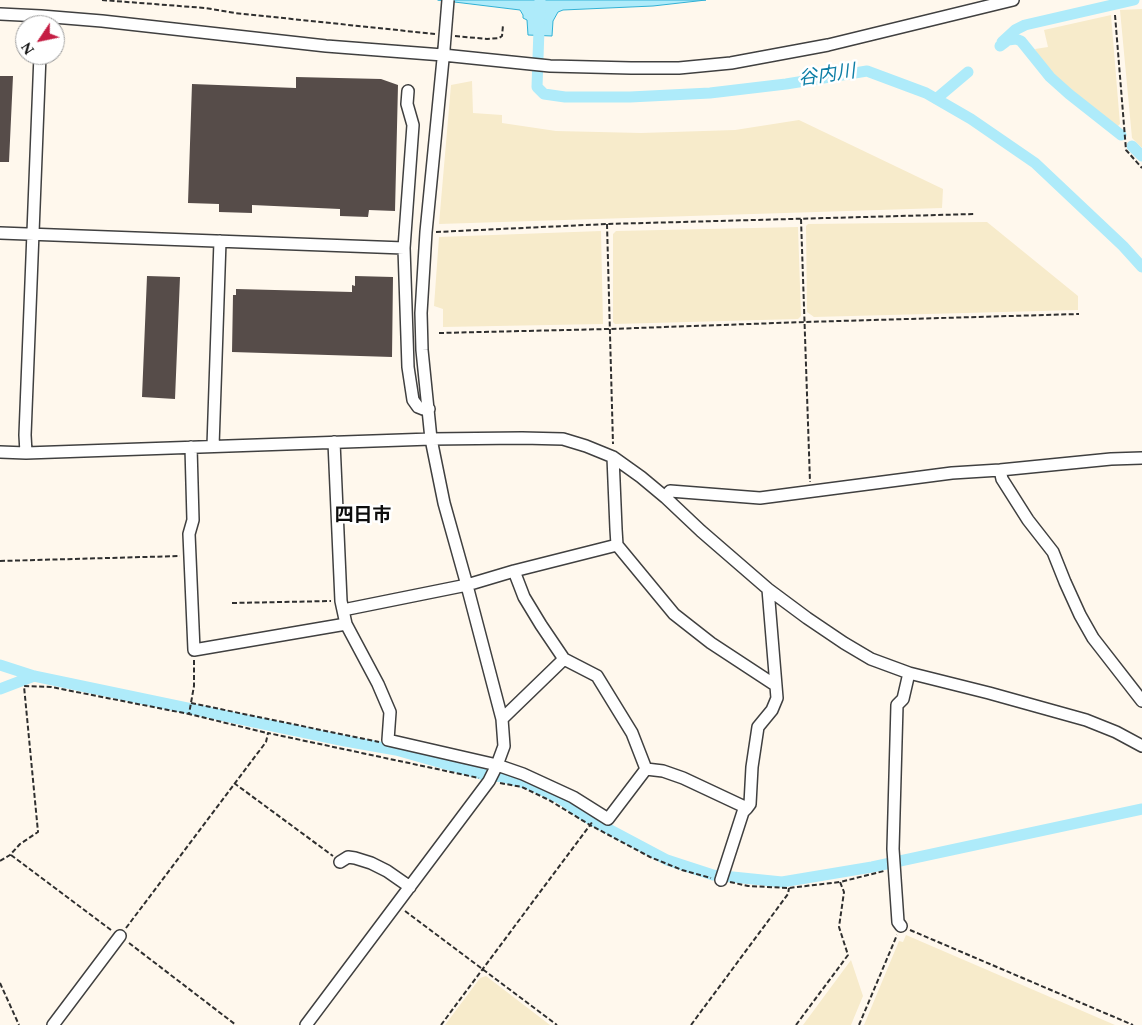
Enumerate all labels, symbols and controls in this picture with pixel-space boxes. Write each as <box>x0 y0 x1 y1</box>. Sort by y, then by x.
north arrow <box>15 15 65 65</box>
text: N <box>16 37 40 59</box>
water label: 谷内川 <box>797 62 857 92</box>
district label: 四日市 <box>335 506 391 528</box>

